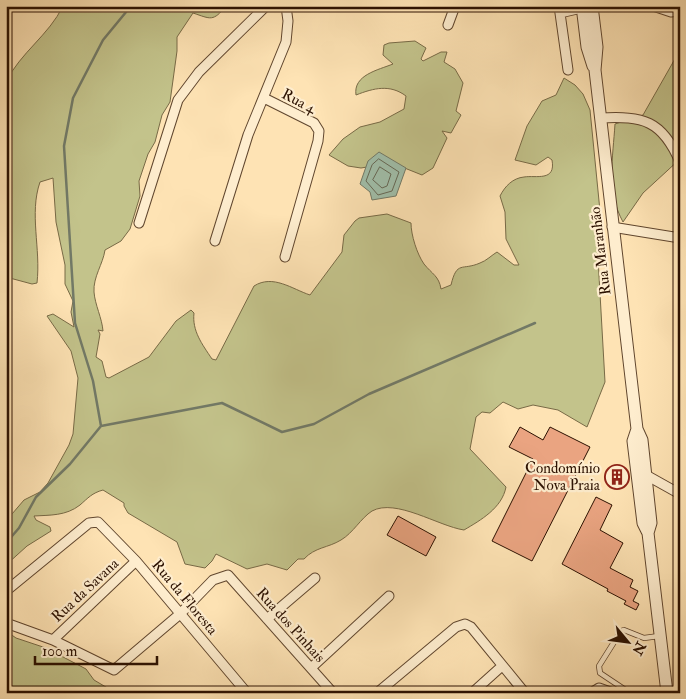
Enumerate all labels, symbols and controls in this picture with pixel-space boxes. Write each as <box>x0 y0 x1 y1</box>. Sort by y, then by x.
street label: Rua 4 <box>279 85 320 119</box>
street label: Rua Maranhão <box>586 206 615 296</box>
place label: Condomínio Nova Praia <box>525 459 601 495</box>
building icon: Condomínio Nova Praia <box>604 464 630 490</box>
street label: Rua da Savana <box>48 554 124 626</box>
street label: Rua da Floresta <box>148 556 222 640</box>
street label: Rua dos Pinhais <box>252 584 329 667</box>
north arrow <box>604 616 654 666</box>
scale bar <box>35 634 158 666</box>
text: N <box>628 638 650 658</box>
text: 100 m <box>42 642 78 661</box>

